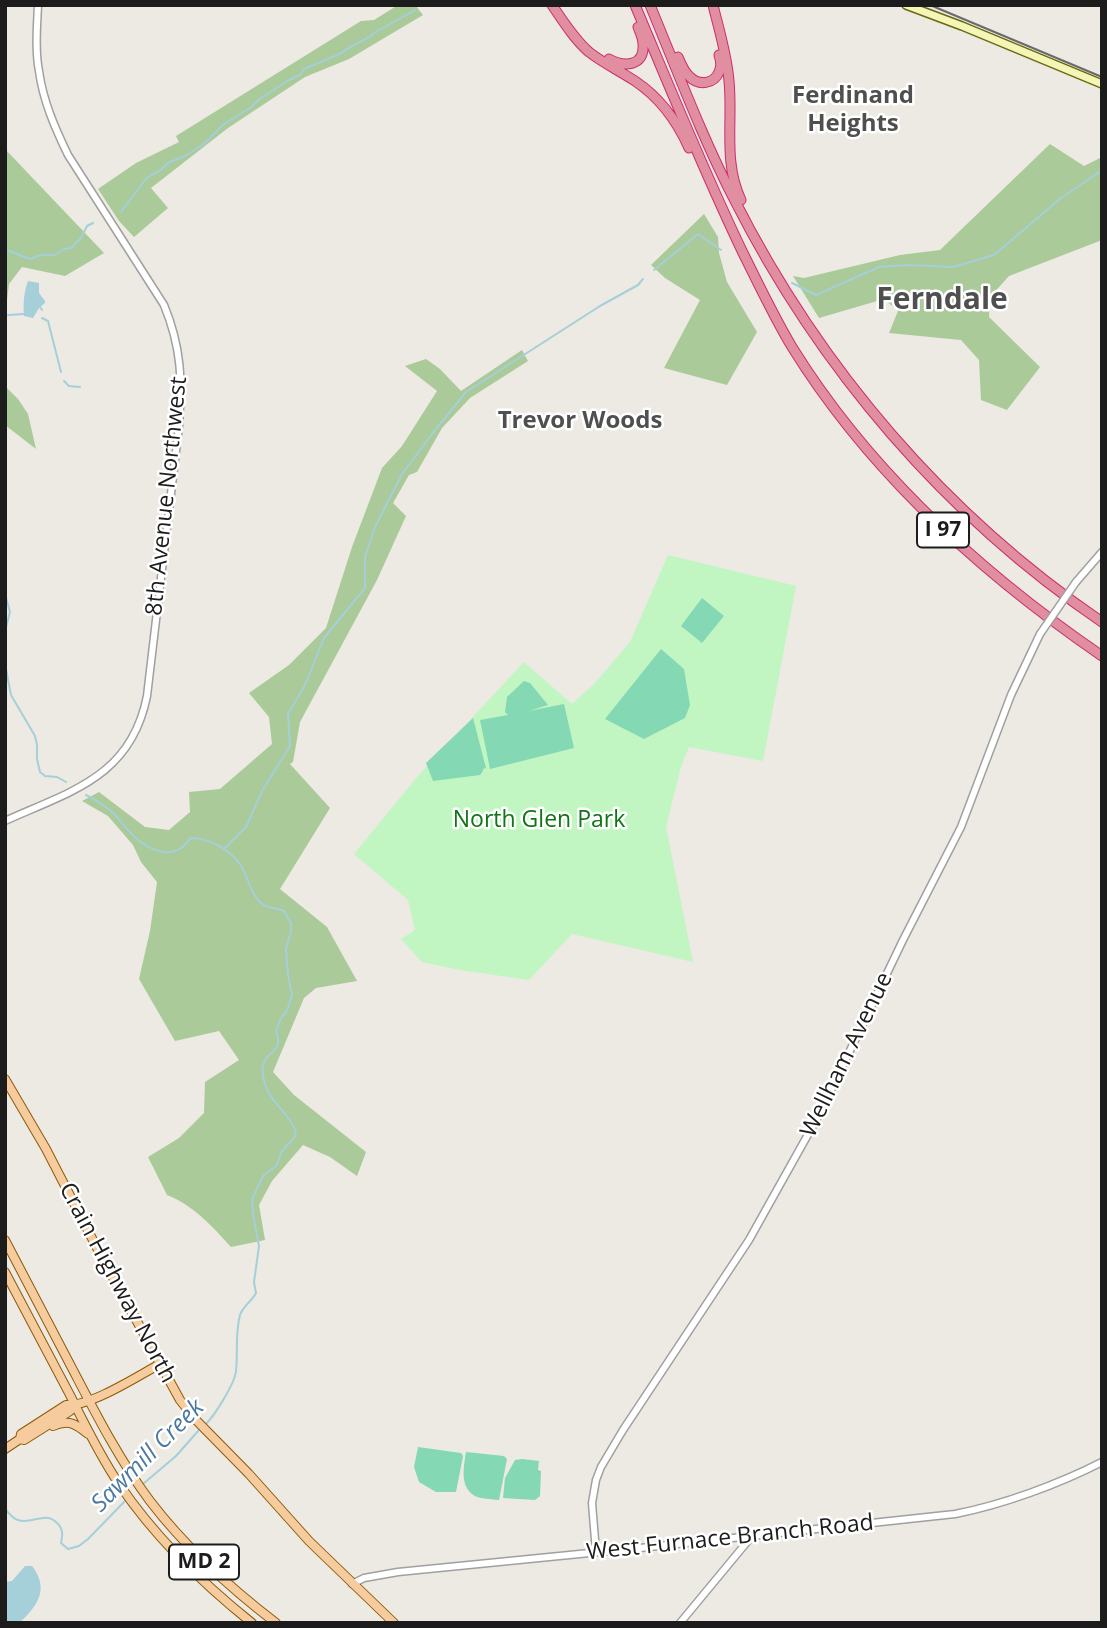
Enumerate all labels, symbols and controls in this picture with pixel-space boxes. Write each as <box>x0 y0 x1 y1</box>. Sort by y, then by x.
district label: Ferdinand Heights <box>792 82 914 138</box>
district label: Ferndale <box>876 282 1008 318</box>
street label: 8th Avenue Northwest <box>141 375 193 617</box>
district label: Trevor Woods <box>498 407 662 435</box>
road number: I 97 <box>917 512 969 548</box>
park label: North Glen Park <box>453 806 625 834</box>
street label: Wellham Avenue <box>795 968 899 1142</box>
street label: Crain Highway North <box>53 1178 181 1388</box>
water label: Sawmill Creek <box>86 1394 210 1518</box>
street label: West Furnace Branch Road <box>585 1509 875 1567</box>
road number: MD 2 <box>169 1544 239 1580</box>

